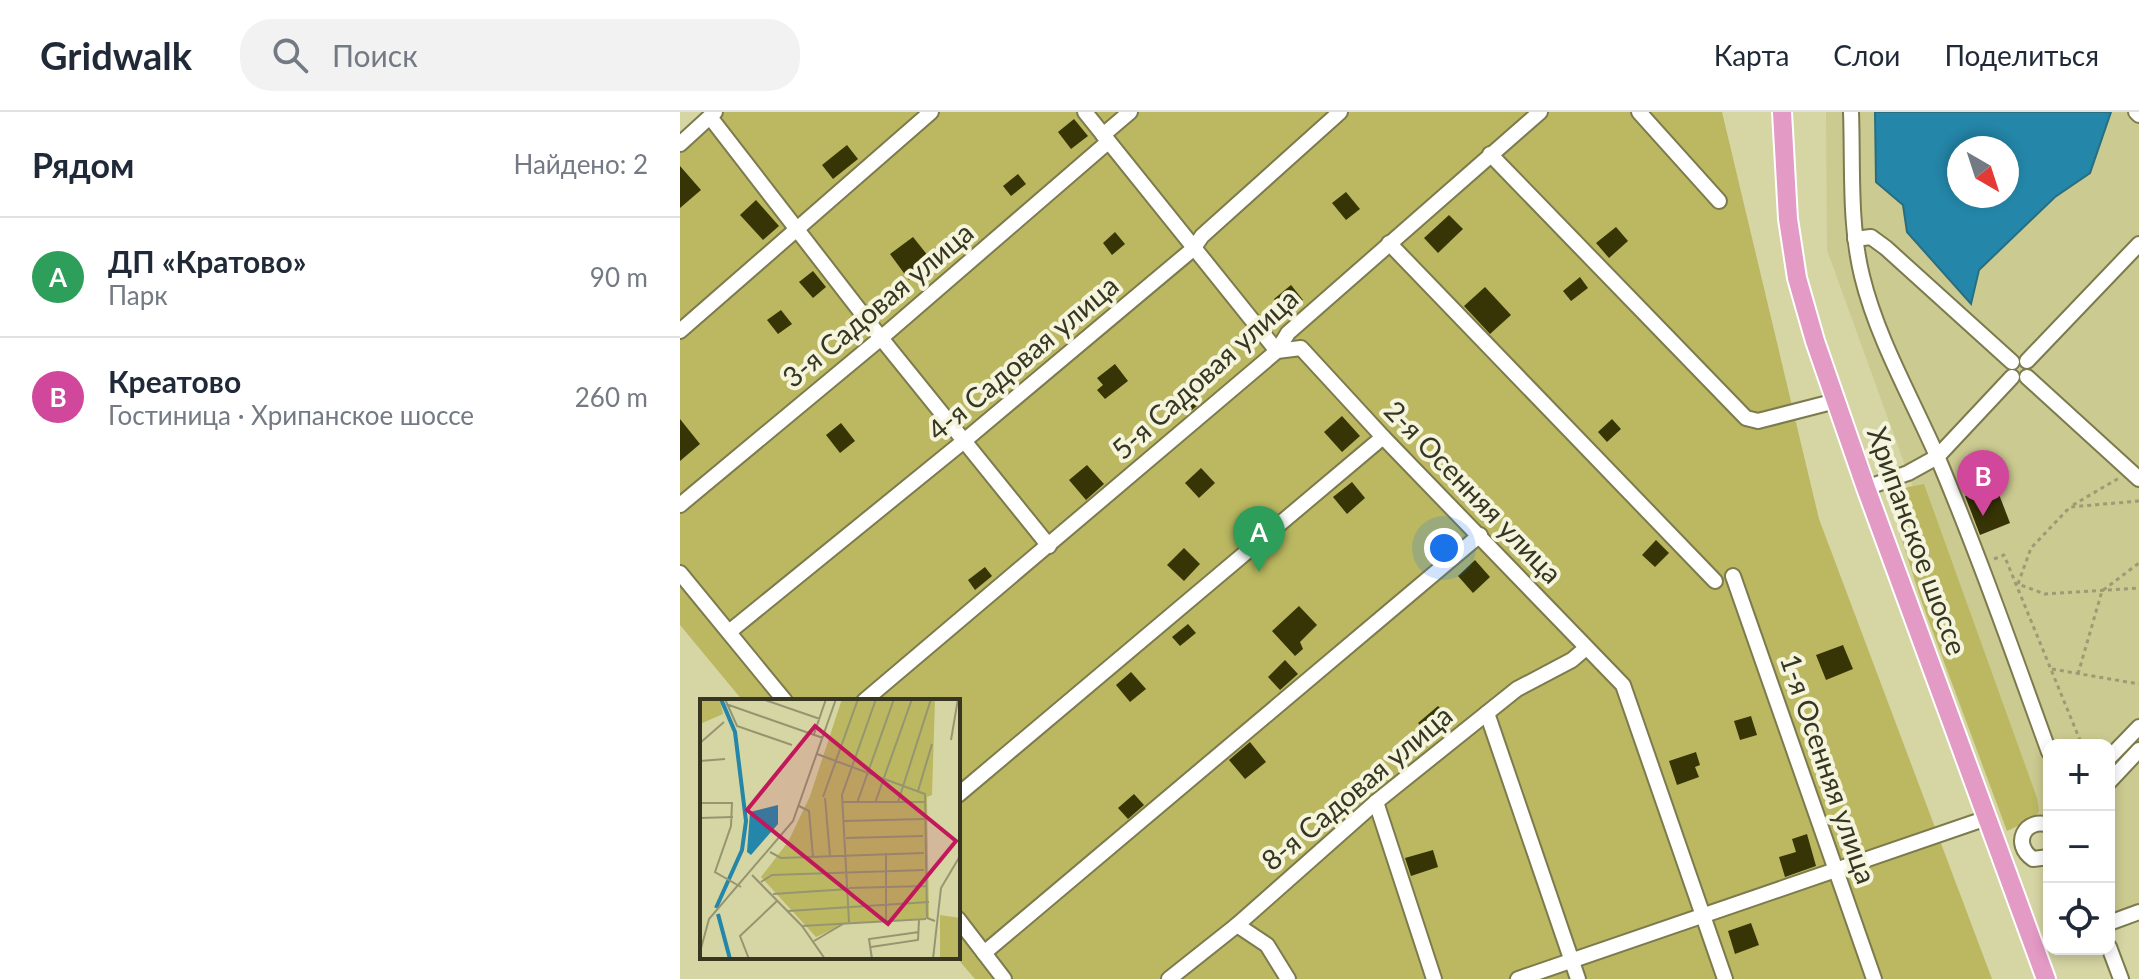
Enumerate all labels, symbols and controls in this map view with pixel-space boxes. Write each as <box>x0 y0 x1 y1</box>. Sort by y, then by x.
search box <box>240 19 800 91</box>
text: Gridwalk <box>40 32 192 78</box>
icon: search <box>268 33 312 77</box>
text: Поиск <box>332 37 418 73</box>
text: Карта <box>1714 38 1789 72</box>
text: Слои <box>1833 38 1900 72</box>
text: Поделиться <box>1944 38 2099 72</box>
north arrow <box>1947 136 2019 208</box>
text: Рядом <box>32 144 134 185</box>
text: Найдено: 2 <box>513 148 648 180</box>
street label: 3-я Садовая улица <box>775 215 980 394</box>
text: ДП «Кратово» <box>108 243 306 279</box>
text: A <box>49 261 67 293</box>
text: 90 m <box>590 261 648 293</box>
street label: 4-я Садовая улица <box>920 268 1125 447</box>
text: Парк <box>108 279 168 311</box>
street label: 5-я Садовая улица <box>1104 281 1304 466</box>
text: Креатово <box>108 363 241 399</box>
text: B <box>49 381 67 413</box>
text: 260 m <box>575 381 648 413</box>
street label: 2-я Осенняя улица <box>1378 393 1569 590</box>
text: Гостиница · Хрипанское шоссе <box>108 399 474 431</box>
street label: Хрипанское шоссе <box>1861 422 1975 659</box>
pin: B <box>1957 450 2009 516</box>
pin: A <box>1233 506 1285 572</box>
your location <box>1424 528 1464 568</box>
street label: 1-я Осенняя улица <box>1774 649 1884 888</box>
street label: 8-я Садовая улица <box>1254 698 1459 877</box>
inset map <box>700 699 960 959</box>
map controls <box>2043 739 2115 955</box>
button: + <box>2043 739 2115 811</box>
button: − <box>2043 811 2115 883</box>
button: locate <box>2043 883 2115 955</box>

